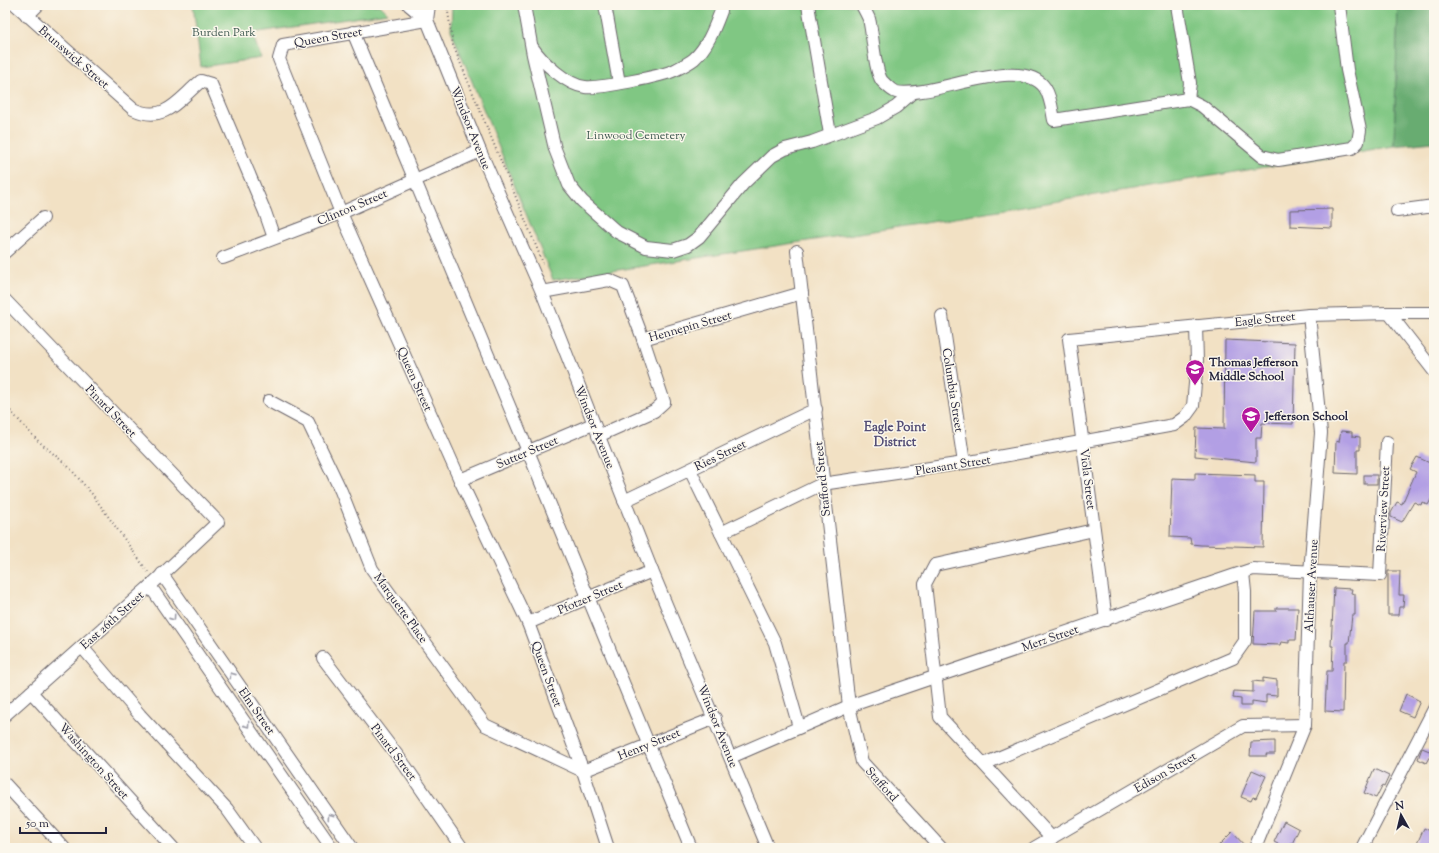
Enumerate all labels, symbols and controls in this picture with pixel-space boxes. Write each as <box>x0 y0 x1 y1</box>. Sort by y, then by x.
street label: Brunswick Street <box>34 22 113 94</box>
street label: Queen Street <box>293 23 364 53</box>
park label: Burden Park <box>192 24 256 42</box>
street label: Windsor Avenue <box>445 84 495 173</box>
park label: Linwood Cemetery <box>587 127 685 145</box>
street label: Clinton Street <box>314 185 390 231</box>
street label: Hennepin Street <box>647 307 734 347</box>
street label: Eagle Street <box>1234 308 1296 332</box>
street label: Queen Street <box>392 344 436 414</box>
street label: Columbia Street <box>936 347 968 433</box>
place label: Thomas Jefferson Middle School <box>1208 354 1299 386</box>
school or university icon: Thomas Jefferson Middle School <box>1184 358 1206 386</box>
street label: Pinard Street <box>80 381 140 442</box>
street label: Windsor Avenue <box>569 383 619 472</box>
school or university icon: Jefferson School <box>1240 405 1262 433</box>
place label: Jefferson School <box>1264 408 1349 426</box>
district label: Eagle Point District <box>864 419 927 452</box>
street label: Sutter Street <box>494 432 561 474</box>
street label: Ries Street <box>691 436 749 476</box>
street label: Stafford Street <box>810 441 836 517</box>
street label: Viola Street <box>1074 448 1100 511</box>
street label: Pleasant Street <box>914 451 992 481</box>
street label: Riverview Street <box>1373 466 1395 552</box>
street label: Althauser Avenue <box>1301 538 1323 633</box>
street label: Marquette Place <box>369 570 432 648</box>
street label: Pfotzer Street <box>555 576 626 620</box>
street label: East 26th Street <box>77 587 149 654</box>
one-way arrow <box>168 614 176 621</box>
street label: Merz Street <box>1019 621 1081 657</box>
street label: Queen Street <box>526 639 566 710</box>
one-way arrow <box>230 672 237 679</box>
street label: Windsor Avenue <box>692 682 742 771</box>
street label: Elm Street <box>233 684 279 739</box>
street label: Washington Street <box>54 719 133 804</box>
one-way arrow <box>242 720 249 727</box>
street label: Pinard Street <box>366 720 421 785</box>
street label: Henry Street <box>615 724 683 766</box>
street label: Edison Street <box>1131 748 1200 798</box>
street label: Stafford <box>861 763 902 806</box>
north arrow <box>1381 795 1421 835</box>
text: N <box>1393 798 1405 815</box>
scale bar <box>20 809 106 835</box>
one-way arrow <box>327 813 335 820</box>
text: 50 m <box>25 815 49 833</box>

